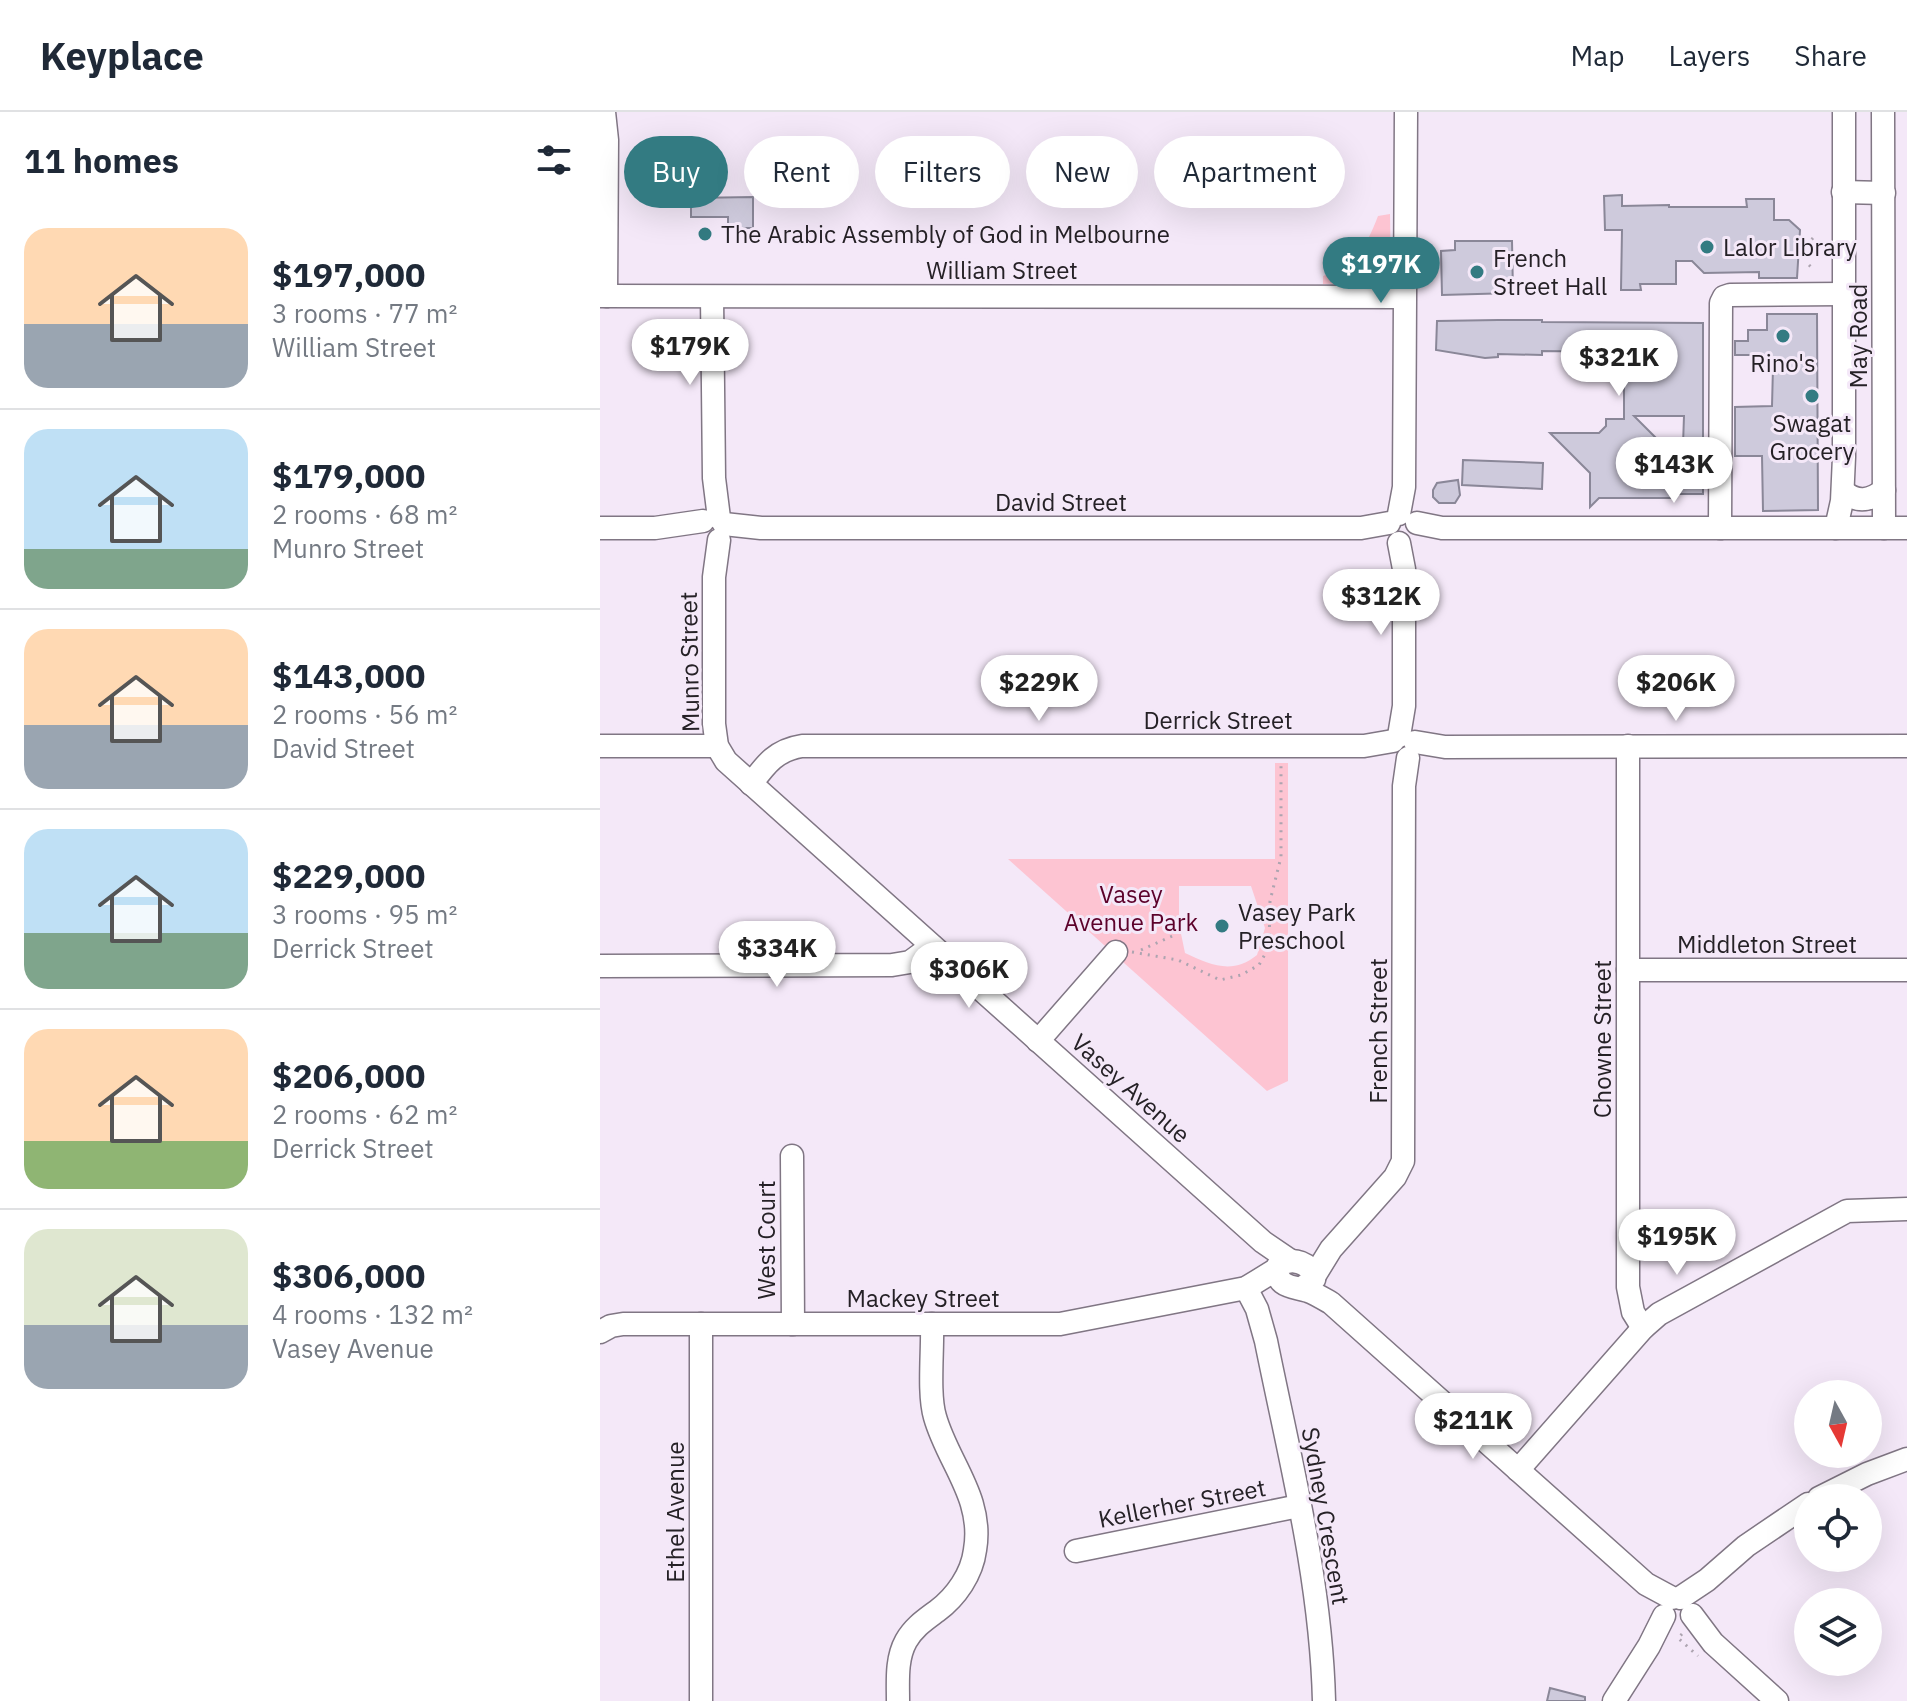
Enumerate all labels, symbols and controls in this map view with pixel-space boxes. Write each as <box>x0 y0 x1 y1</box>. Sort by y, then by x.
text: Keyplace <box>40 31 204 80</box>
text: Map <box>1570 37 1624 74</box>
text: Layers <box>1668 37 1750 74</box>
text: Share <box>1794 37 1867 74</box>
chip: Buy <box>624 136 728 208</box>
chip: Rent <box>744 136 859 208</box>
chip: Filters <box>875 136 1010 208</box>
chip: New <box>1026 136 1138 208</box>
chip: Apartment <box>1154 136 1345 208</box>
text: 11 homes <box>24 138 179 182</box>
icon: filters <box>532 138 576 182</box>
place label: The Arabic Assembly of God in Melbourne <box>721 218 1170 250</box>
marker: The Arabic Assembly of God in Melbourne <box>696 225 714 243</box>
place label: Lalor Library <box>1723 231 1857 263</box>
pin: $197K <box>1325 237 1437 305</box>
marker: Lalor Library <box>1698 238 1716 256</box>
place label: French Street Hall <box>1493 242 1607 302</box>
text: $197K <box>1341 246 1421 280</box>
text: $197,000 <box>272 252 425 296</box>
street label: William Street <box>926 254 1078 286</box>
icon: home <box>88 260 184 356</box>
marker: French Street Hall <box>1468 263 1486 281</box>
street label: May Road <box>1842 284 1874 389</box>
text: 3 rooms · 77 m² <box>272 296 457 330</box>
pin: $179K <box>634 319 746 387</box>
marker: Rino's <box>1774 327 1792 345</box>
text: $179K <box>650 328 730 362</box>
text: William Street <box>272 330 436 364</box>
pin: $321K <box>1563 330 1675 398</box>
text: $321K <box>1579 339 1659 373</box>
place label: Rino's <box>1750 347 1816 379</box>
marker: Swagat Grocery <box>1803 387 1821 405</box>
place label: Swagat Grocery <box>1770 407 1854 467</box>
pin: $143K <box>1618 437 1730 505</box>
text: $143K <box>1634 446 1714 480</box>
text: $179,000 <box>272 453 425 497</box>
icon: home <box>88 461 184 557</box>
street label: David Street <box>995 486 1127 518</box>
text: 2 rooms · 68 m² <box>272 497 457 531</box>
text: Munro Street <box>272 531 424 565</box>
pin: $312K <box>1325 569 1437 637</box>
text: $312K <box>1341 578 1421 612</box>
street label: Munro Street <box>672 592 706 732</box>
text: $143,000 <box>272 653 425 697</box>
pin: $229K <box>983 655 1095 723</box>
pin: $206K <box>1620 655 1732 723</box>
icon: home <box>88 661 184 757</box>
text: $229K <box>999 664 1079 698</box>
text: $206K <box>1636 664 1716 698</box>
text: 2 rooms · 56 m² <box>272 697 457 731</box>
street label: Derrick Street <box>1143 704 1293 736</box>
text: David Street <box>272 731 415 765</box>
text: $229,000 <box>272 853 425 897</box>
icon: home <box>88 861 184 957</box>
park label: Vasey Avenue Park <box>1064 878 1199 938</box>
place label: Vasey Park Preschool <box>1238 896 1356 956</box>
text: 3 rooms · 95 m² <box>272 897 457 931</box>
marker: Vasey Park Preschool <box>1213 917 1231 935</box>
pin: $334K <box>721 921 833 989</box>
street label: Middleton Street <box>1677 928 1857 960</box>
text: $334K <box>737 930 817 964</box>
text: Derrick Street <box>272 931 434 965</box>
pin: $306K <box>913 942 1025 1010</box>
text: $306K <box>929 951 1009 985</box>
street label: French Street <box>1362 958 1394 1104</box>
street label: Chowne Street <box>1586 960 1618 1118</box>
street label: Vasey Avenue <box>1065 1026 1197 1150</box>
text: $206,000 <box>272 1053 425 1097</box>
icon: home <box>88 1061 184 1157</box>
text: 2 rooms · 62 m² <box>272 1097 457 1131</box>
text: Derrick Street <box>272 1131 434 1165</box>
street label: West Court <box>750 1180 782 1300</box>
pin: $195K <box>1621 1209 1733 1277</box>
text: $195K <box>1637 1218 1717 1252</box>
text: $306,000 <box>272 1253 425 1297</box>
icon: home <box>88 1261 184 1357</box>
street label: Mackey Street <box>846 1282 1000 1314</box>
text: 4 rooms · 132 m² <box>272 1297 473 1331</box>
text: Vasey Avenue <box>272 1331 434 1365</box>
north arrow <box>1794 1380 1882 1468</box>
map controls <box>1794 1380 1882 1676</box>
pin: $211K <box>1417 1393 1529 1461</box>
text: $211K <box>1433 1402 1513 1436</box>
street label: Sydney Crescent <box>1295 1425 1357 1607</box>
street label: Ethel Avenue <box>659 1441 691 1583</box>
street label: Kellerher Street <box>1096 1471 1268 1535</box>
button: locate <box>1794 1484 1882 1572</box>
button: layers <box>1794 1588 1882 1676</box>

